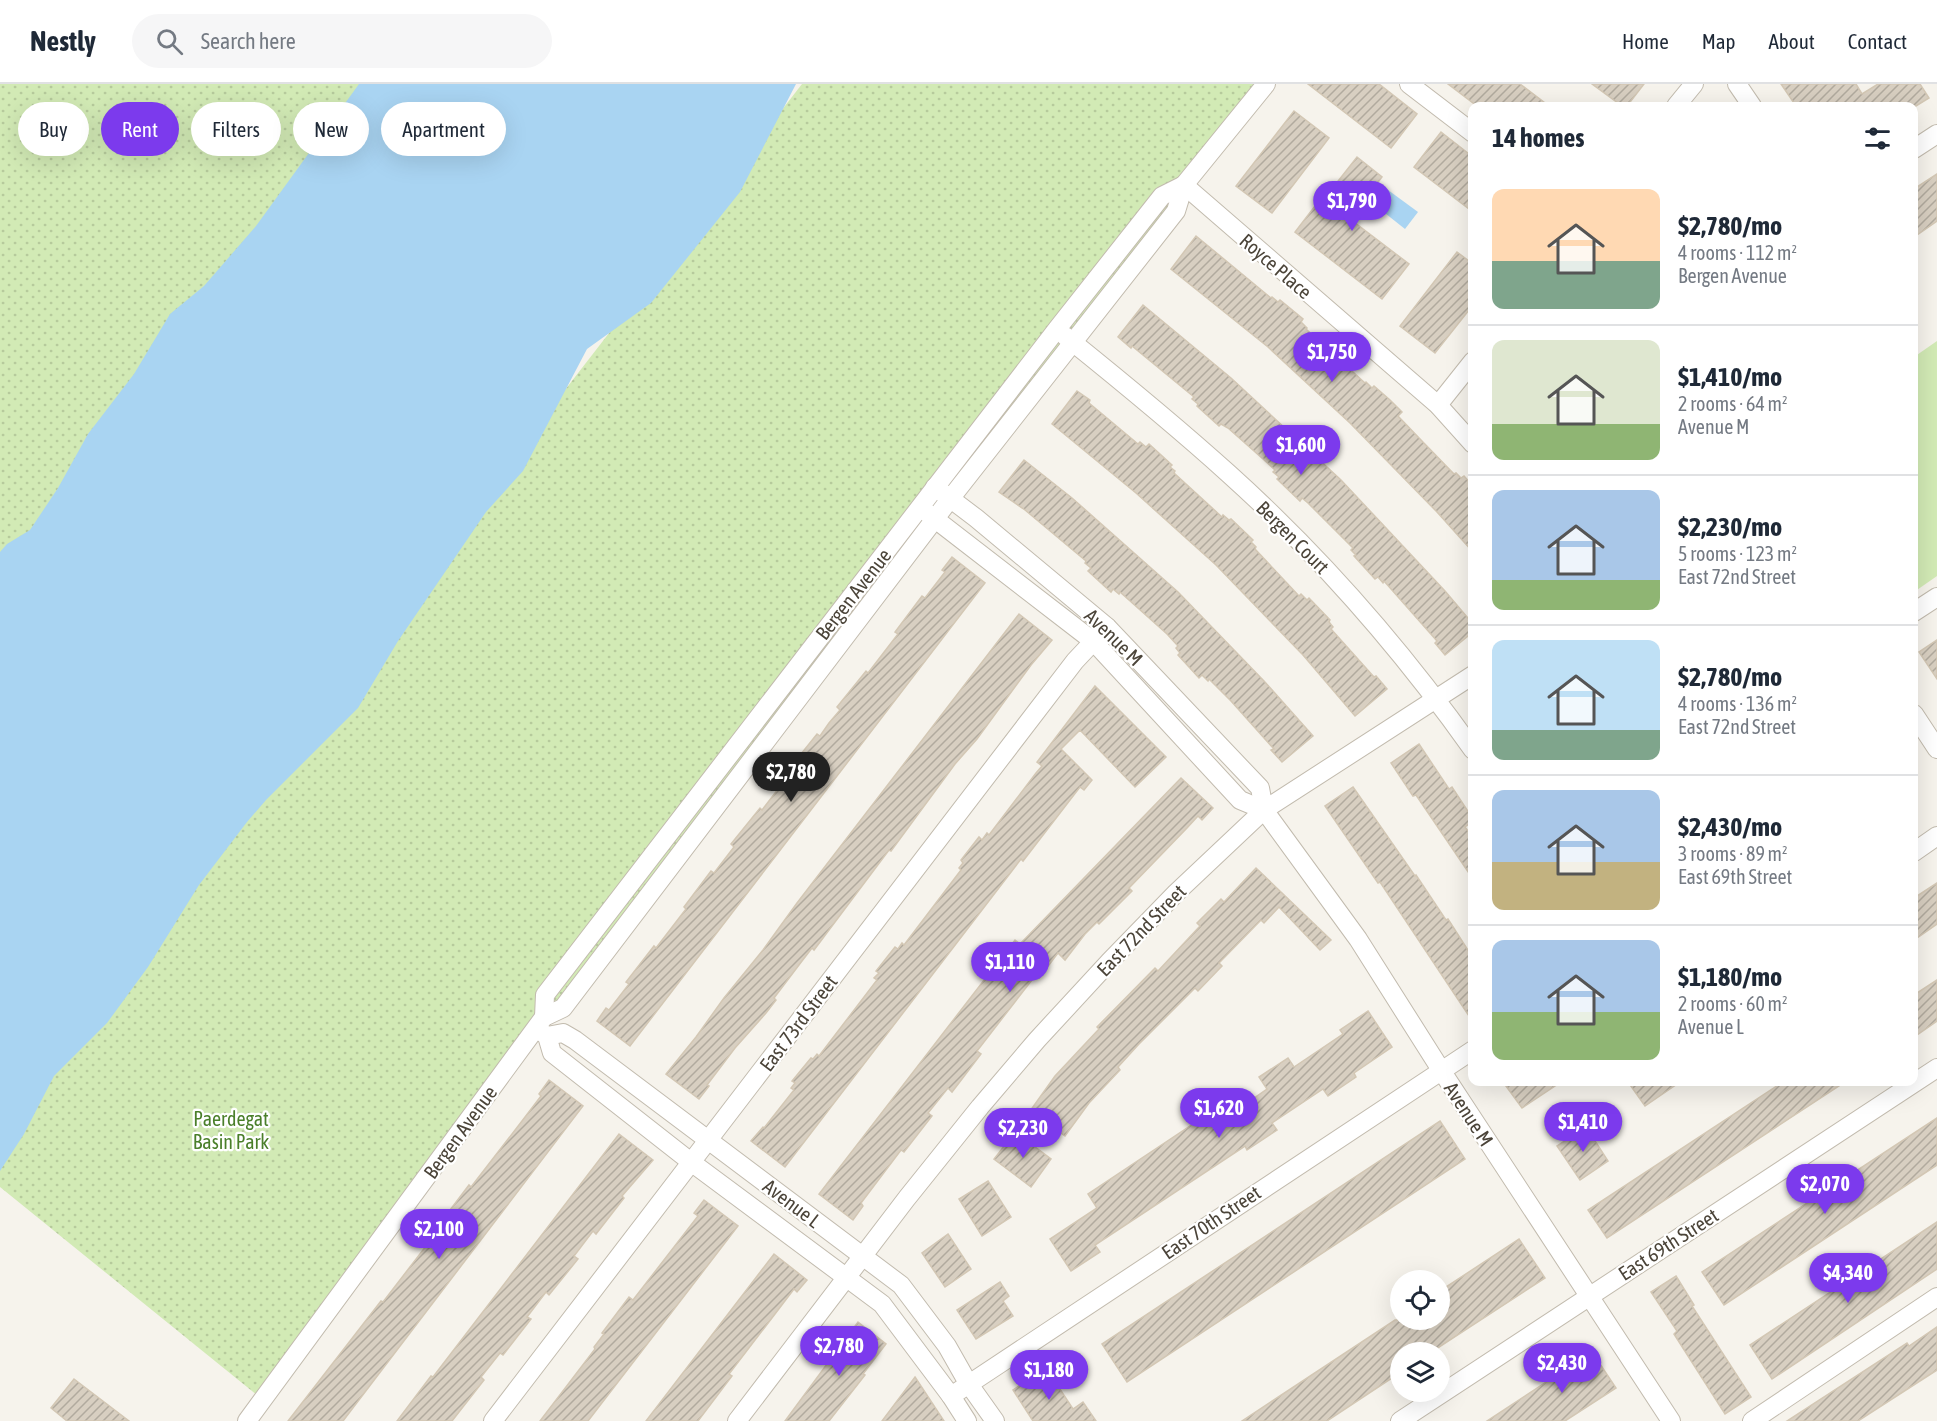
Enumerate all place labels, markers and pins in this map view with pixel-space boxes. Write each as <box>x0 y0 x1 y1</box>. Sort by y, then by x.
pin: $1,790 <box>1303 181 1401 232</box>
pin: $1,750 <box>1283 332 1381 383</box>
pin: $1,600 <box>1252 425 1350 476</box>
pin: $2,780 <box>742 752 840 803</box>
pin: $1,110 <box>961 942 1059 993</box>
pin: $1,620 <box>1170 1088 1268 1139</box>
pin: $1,410 <box>1534 1102 1632 1153</box>
pin: $2,230 <box>974 1108 1072 1159</box>
pin: $2,070 <box>1776 1164 1874 1215</box>
pin: $2,100 <box>390 1209 488 1260</box>
pin: $4,340 <box>1799 1253 1897 1304</box>
pin: $2,780 <box>790 1326 888 1377</box>
pin: $2,430 <box>1513 1343 1611 1394</box>
pin: $1,180 <box>1000 1350 1098 1401</box>

